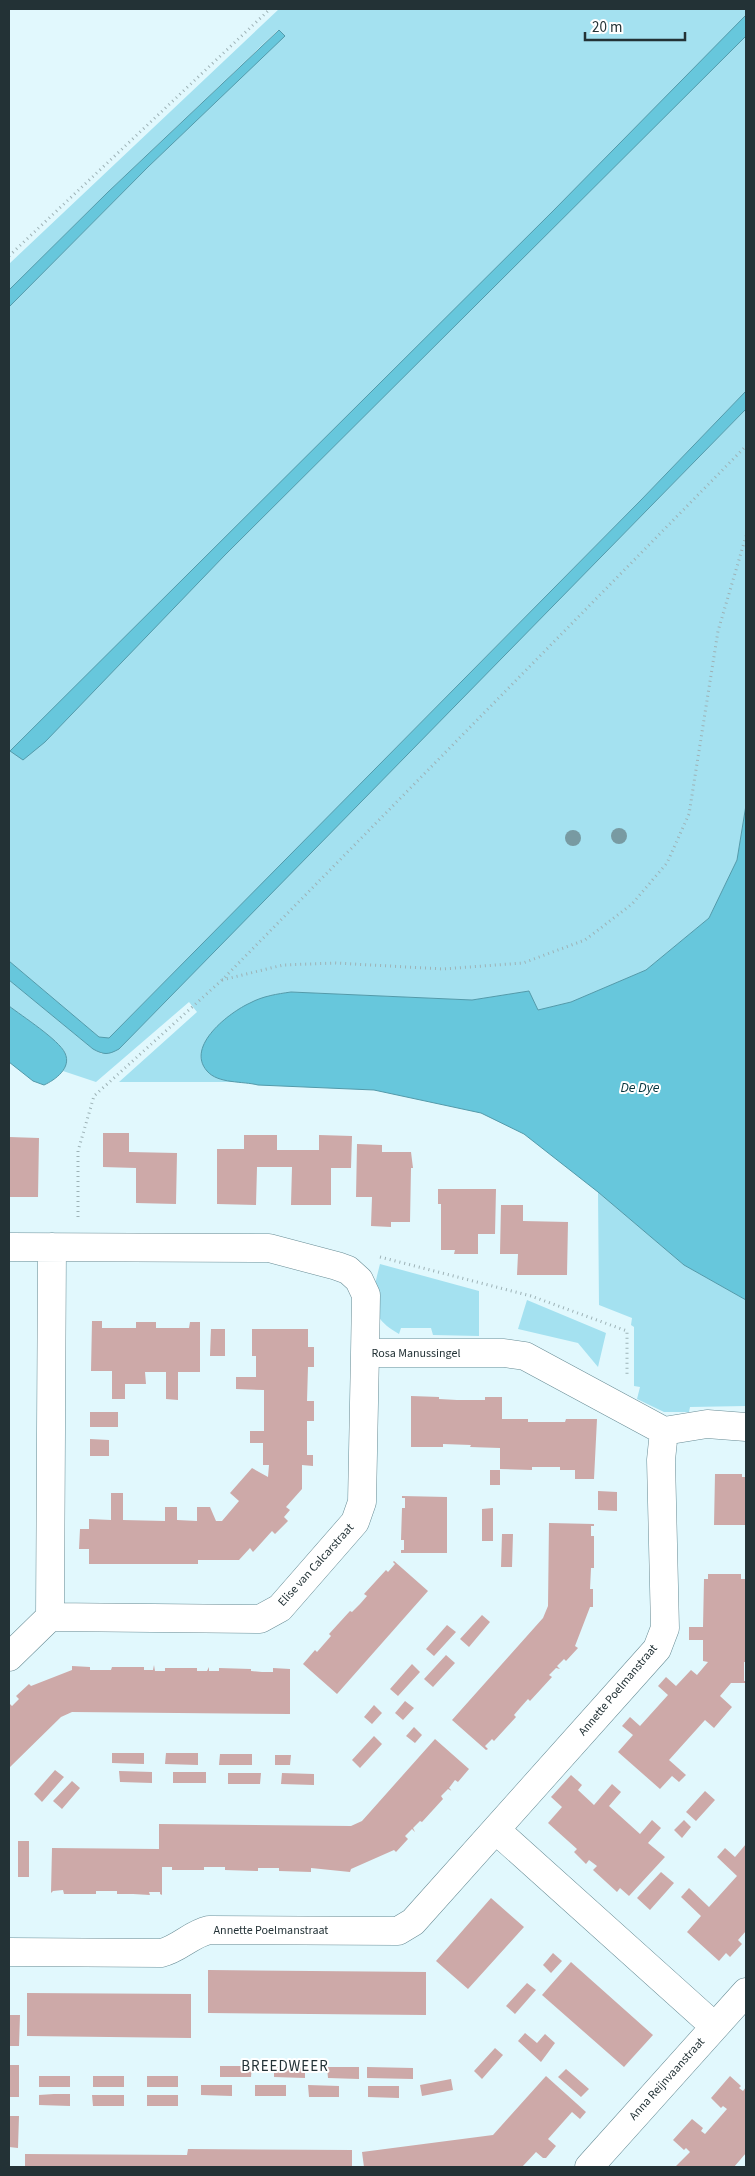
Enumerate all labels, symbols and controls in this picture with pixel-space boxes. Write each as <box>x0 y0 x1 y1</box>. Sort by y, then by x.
scale bar <box>585 10 685 42</box>
text: 20 m <box>592 17 622 38</box>
water label: De Dye <box>620 1078 660 1098</box>
street label: Rosa Manussingel <box>372 1345 461 1362</box>
street label: Elise van Calcarstraat <box>274 1520 358 1610</box>
street label: Annette Poelmanstraat <box>575 1641 661 1739</box>
street label: Annette Poelmanstraat <box>214 1922 328 1939</box>
street label: Anna Reijnvaanstraat <box>625 2034 709 2124</box>
district label: BREEDWEER <box>241 2056 329 2077</box>

